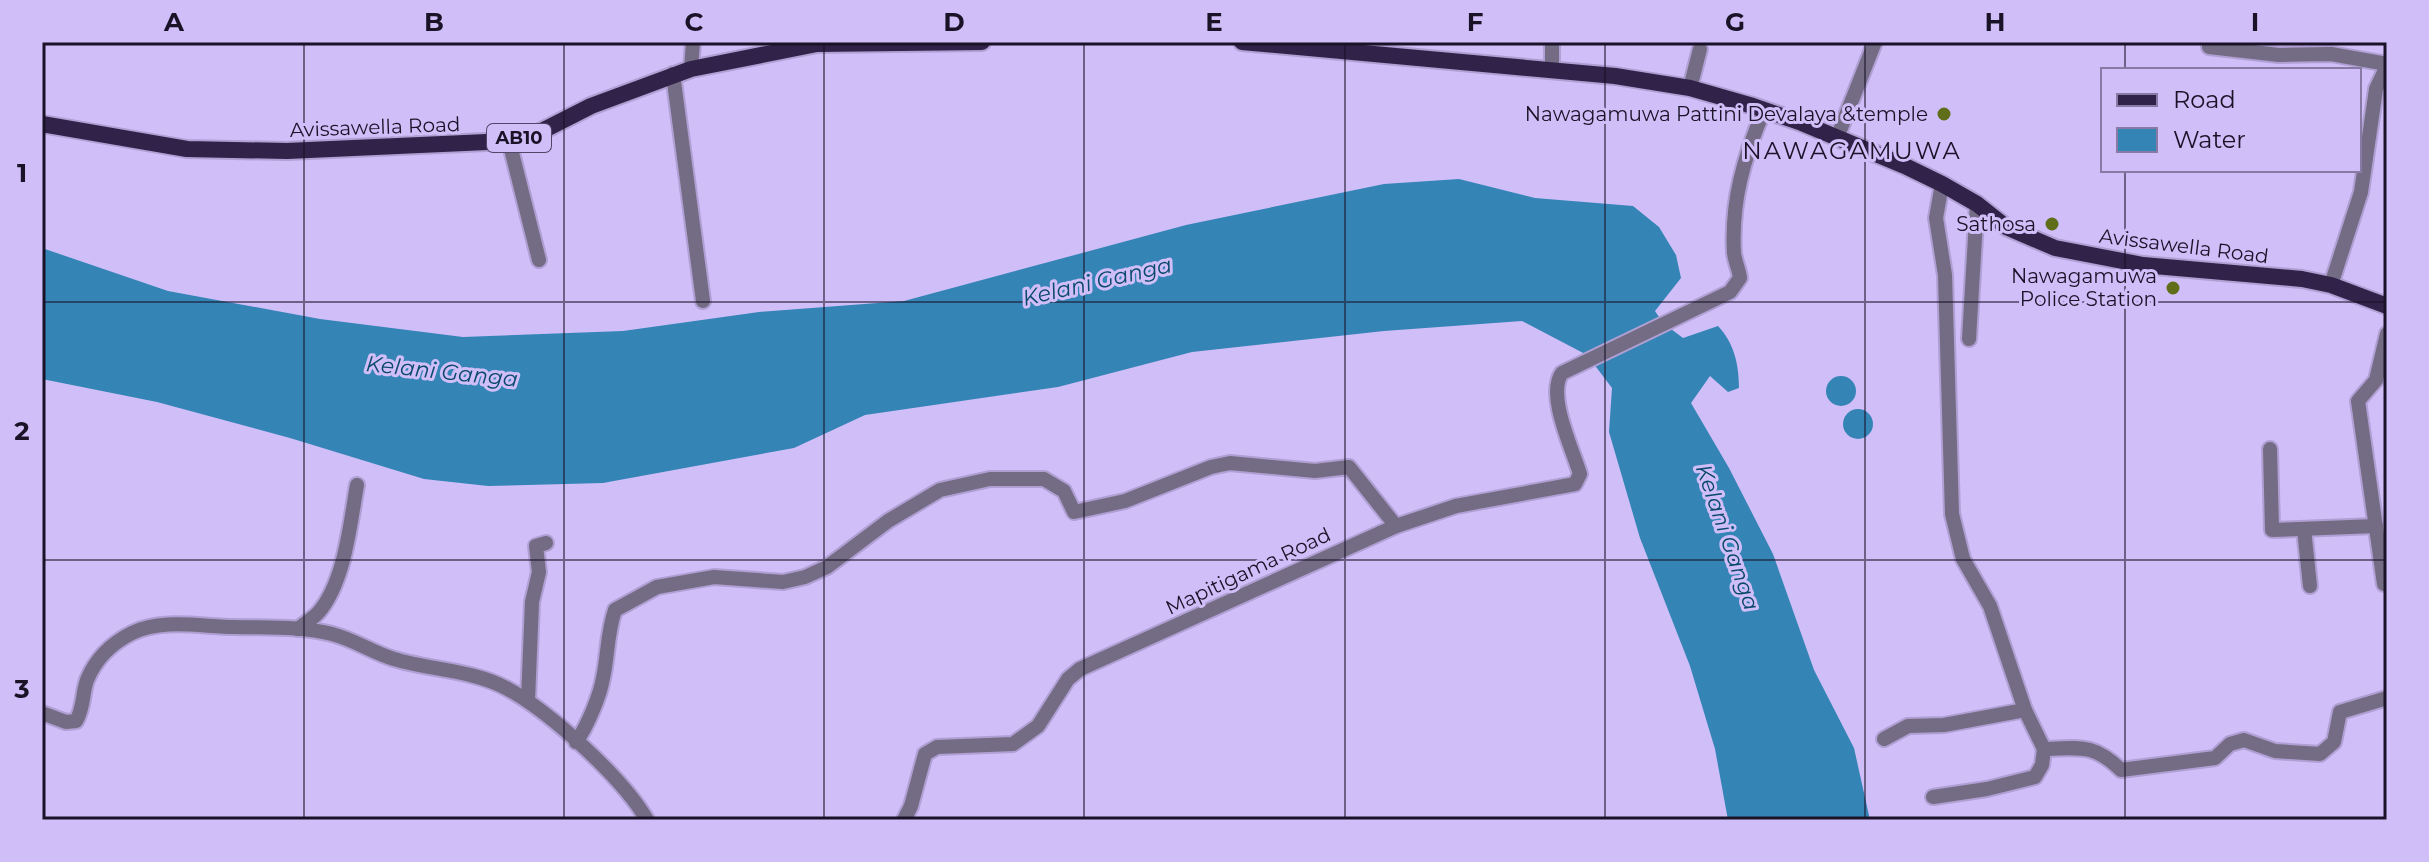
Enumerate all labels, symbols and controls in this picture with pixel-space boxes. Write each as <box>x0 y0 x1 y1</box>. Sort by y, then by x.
text: A <box>163 6 185 38</box>
text: B <box>424 6 444 38</box>
text: C <box>685 6 704 38</box>
text: D <box>943 6 965 38</box>
text: E <box>1205 6 1223 38</box>
text: F <box>1467 6 1483 38</box>
text: G <box>1725 6 1745 38</box>
text: H <box>1984 6 2006 38</box>
text: I <box>2251 6 2259 38</box>
legend <box>2101 68 2361 172</box>
text: Road <box>2173 85 2236 114</box>
place label: Nawagamuwa Pattini Devalaya &temple <box>1525 102 1928 126</box>
marker: Nawagamuwa Pattini Devalaya &temple <box>1935 105 1953 123</box>
street label: Avissawella Road <box>289 112 461 142</box>
road number: AB10 <box>487 124 551 152</box>
text: Water <box>2173 125 2246 154</box>
district label: NAWAGAMUWA <box>1742 136 1962 165</box>
text: 1 <box>17 157 27 189</box>
place label: Sathosa <box>1956 212 2036 236</box>
marker: Sathosa <box>2043 215 2061 233</box>
street label: Avissawella Road <box>2098 224 2270 268</box>
water label: Kelani Ganga <box>1020 251 1174 312</box>
place label: Nawagamuwa Police Station <box>2011 264 2157 311</box>
marker: Nawagamuwa Police Station <box>2164 279 2182 297</box>
water label: Kelani Ganga <box>365 350 519 393</box>
text: 2 <box>14 415 30 447</box>
water label: Kelani Ganga <box>1690 461 1765 614</box>
street label: Mapitigama Road <box>1162 522 1334 620</box>
text: 3 <box>13 673 30 705</box>

